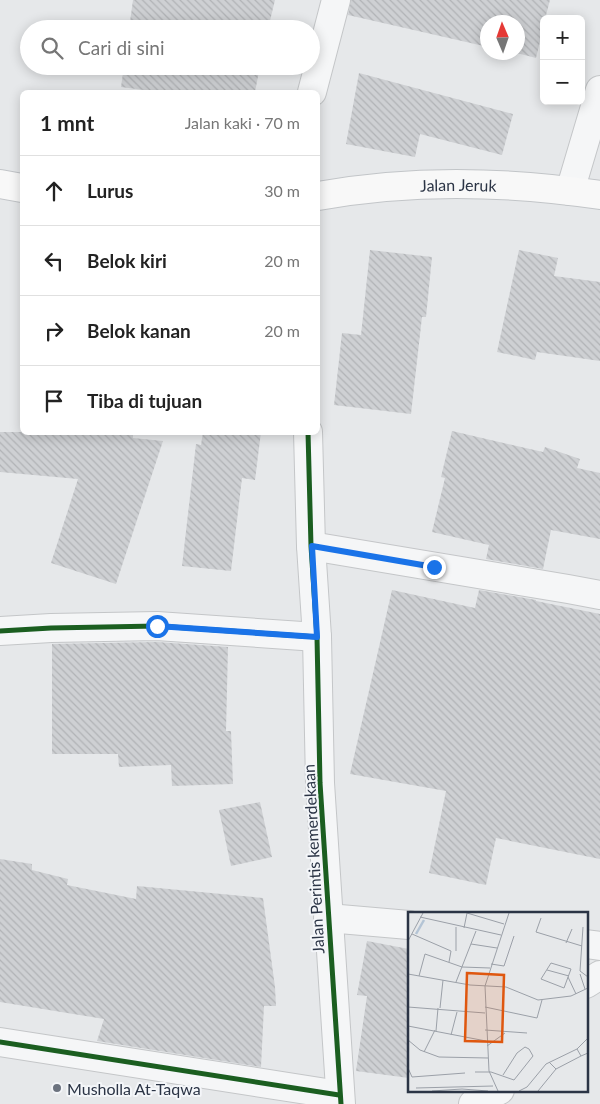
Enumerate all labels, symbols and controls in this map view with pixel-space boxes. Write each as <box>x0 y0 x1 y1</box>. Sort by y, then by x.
north arrow <box>480 15 525 60</box>
map controls <box>540 15 585 105</box>
button: + <box>540 15 585 60</box>
search box <box>20 20 320 75</box>
icon: search <box>38 34 66 62</box>
text: Cari di sini <box>78 36 165 59</box>
button: − <box>540 60 585 105</box>
text: 1 mnt <box>40 110 94 135</box>
text: Jalan kaki · 70 m <box>185 113 300 132</box>
street label: Jalan Jeruk <box>420 174 498 194</box>
icon: ahead <box>40 177 68 205</box>
text: Lurus <box>87 179 133 202</box>
text: 30 m <box>264 181 300 200</box>
icon: left <box>40 247 68 275</box>
text: Belok kiri <box>87 249 167 272</box>
text: 20 m <box>264 251 300 270</box>
icon: right <box>40 317 68 345</box>
text: Belok kanan <box>87 319 191 342</box>
text: 20 m <box>264 321 300 340</box>
icon: arrive <box>40 387 68 415</box>
text: Tiba di tujuan <box>87 389 202 412</box>
route end <box>423 556 446 579</box>
route start <box>146 615 169 638</box>
street label: Jalan Perintis kemerdekaan <box>299 764 327 954</box>
inset map <box>408 912 588 1092</box>
place label: Musholla At-Taqwa <box>67 1079 201 1098</box>
marker: Musholla At-Taqwa <box>51 1082 63 1094</box>

